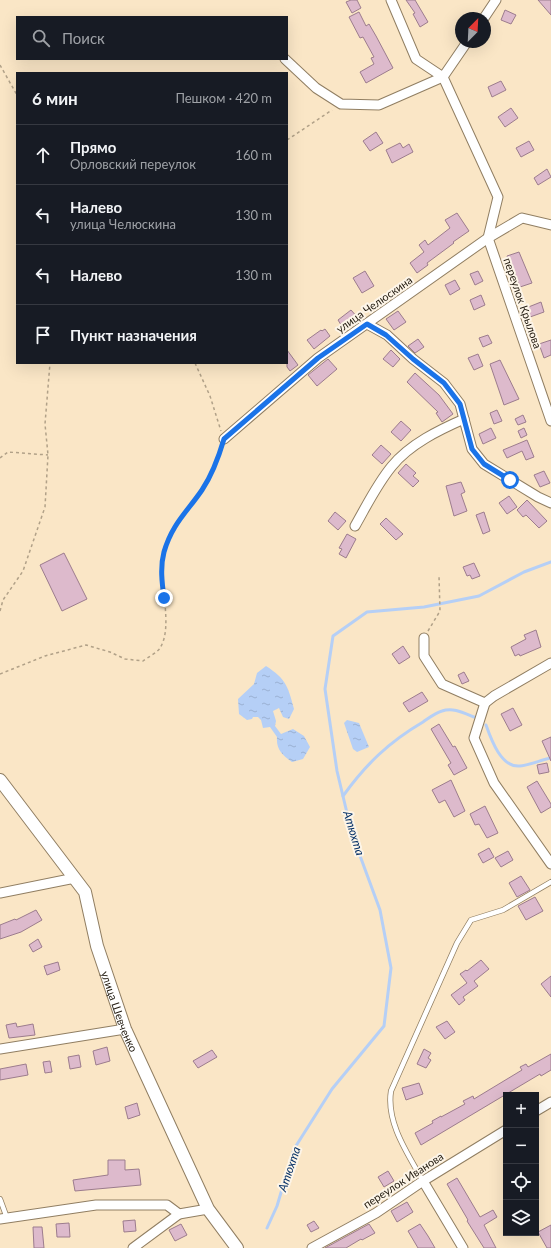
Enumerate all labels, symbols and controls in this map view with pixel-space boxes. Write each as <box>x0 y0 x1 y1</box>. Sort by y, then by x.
north arrow <box>455 12 491 48</box>
search box <box>16 16 288 60</box>
icon: search <box>30 27 52 49</box>
text: Поиск <box>62 29 105 47</box>
text: 6 мин <box>32 88 78 109</box>
text: Пешком · 420 m <box>175 90 272 106</box>
text: Прямо <box>70 138 116 156</box>
icon: ahead <box>32 144 54 166</box>
text: 160 m <box>235 147 272 163</box>
text: Орловский переулок <box>70 156 196 172</box>
text: Налево <box>70 198 122 216</box>
icon: left <box>32 204 54 226</box>
text: 130 m <box>235 207 272 223</box>
text: улица Челюскина <box>70 216 176 232</box>
street label: переулок Крылова <box>501 256 545 350</box>
icon: left <box>32 264 54 286</box>
text: Налево <box>70 266 122 284</box>
text: 130 m <box>235 267 272 283</box>
street label: улица Челюскина <box>334 273 414 335</box>
icon: arrive <box>32 324 54 346</box>
text: Пункт назначения <box>70 326 197 344</box>
route start <box>501 471 519 489</box>
route end <box>155 589 173 607</box>
water label: Атюхта <box>340 808 368 857</box>
street label: улица Шевченко <box>99 969 141 1054</box>
map controls <box>503 1092 539 1236</box>
button: + <box>503 1092 539 1128</box>
button: − <box>503 1128 539 1164</box>
water label: Атюхта <box>274 1145 304 1194</box>
street label: переулок Иванова <box>361 1149 445 1211</box>
button: locate <box>503 1164 539 1200</box>
button: layers <box>503 1200 539 1236</box>

